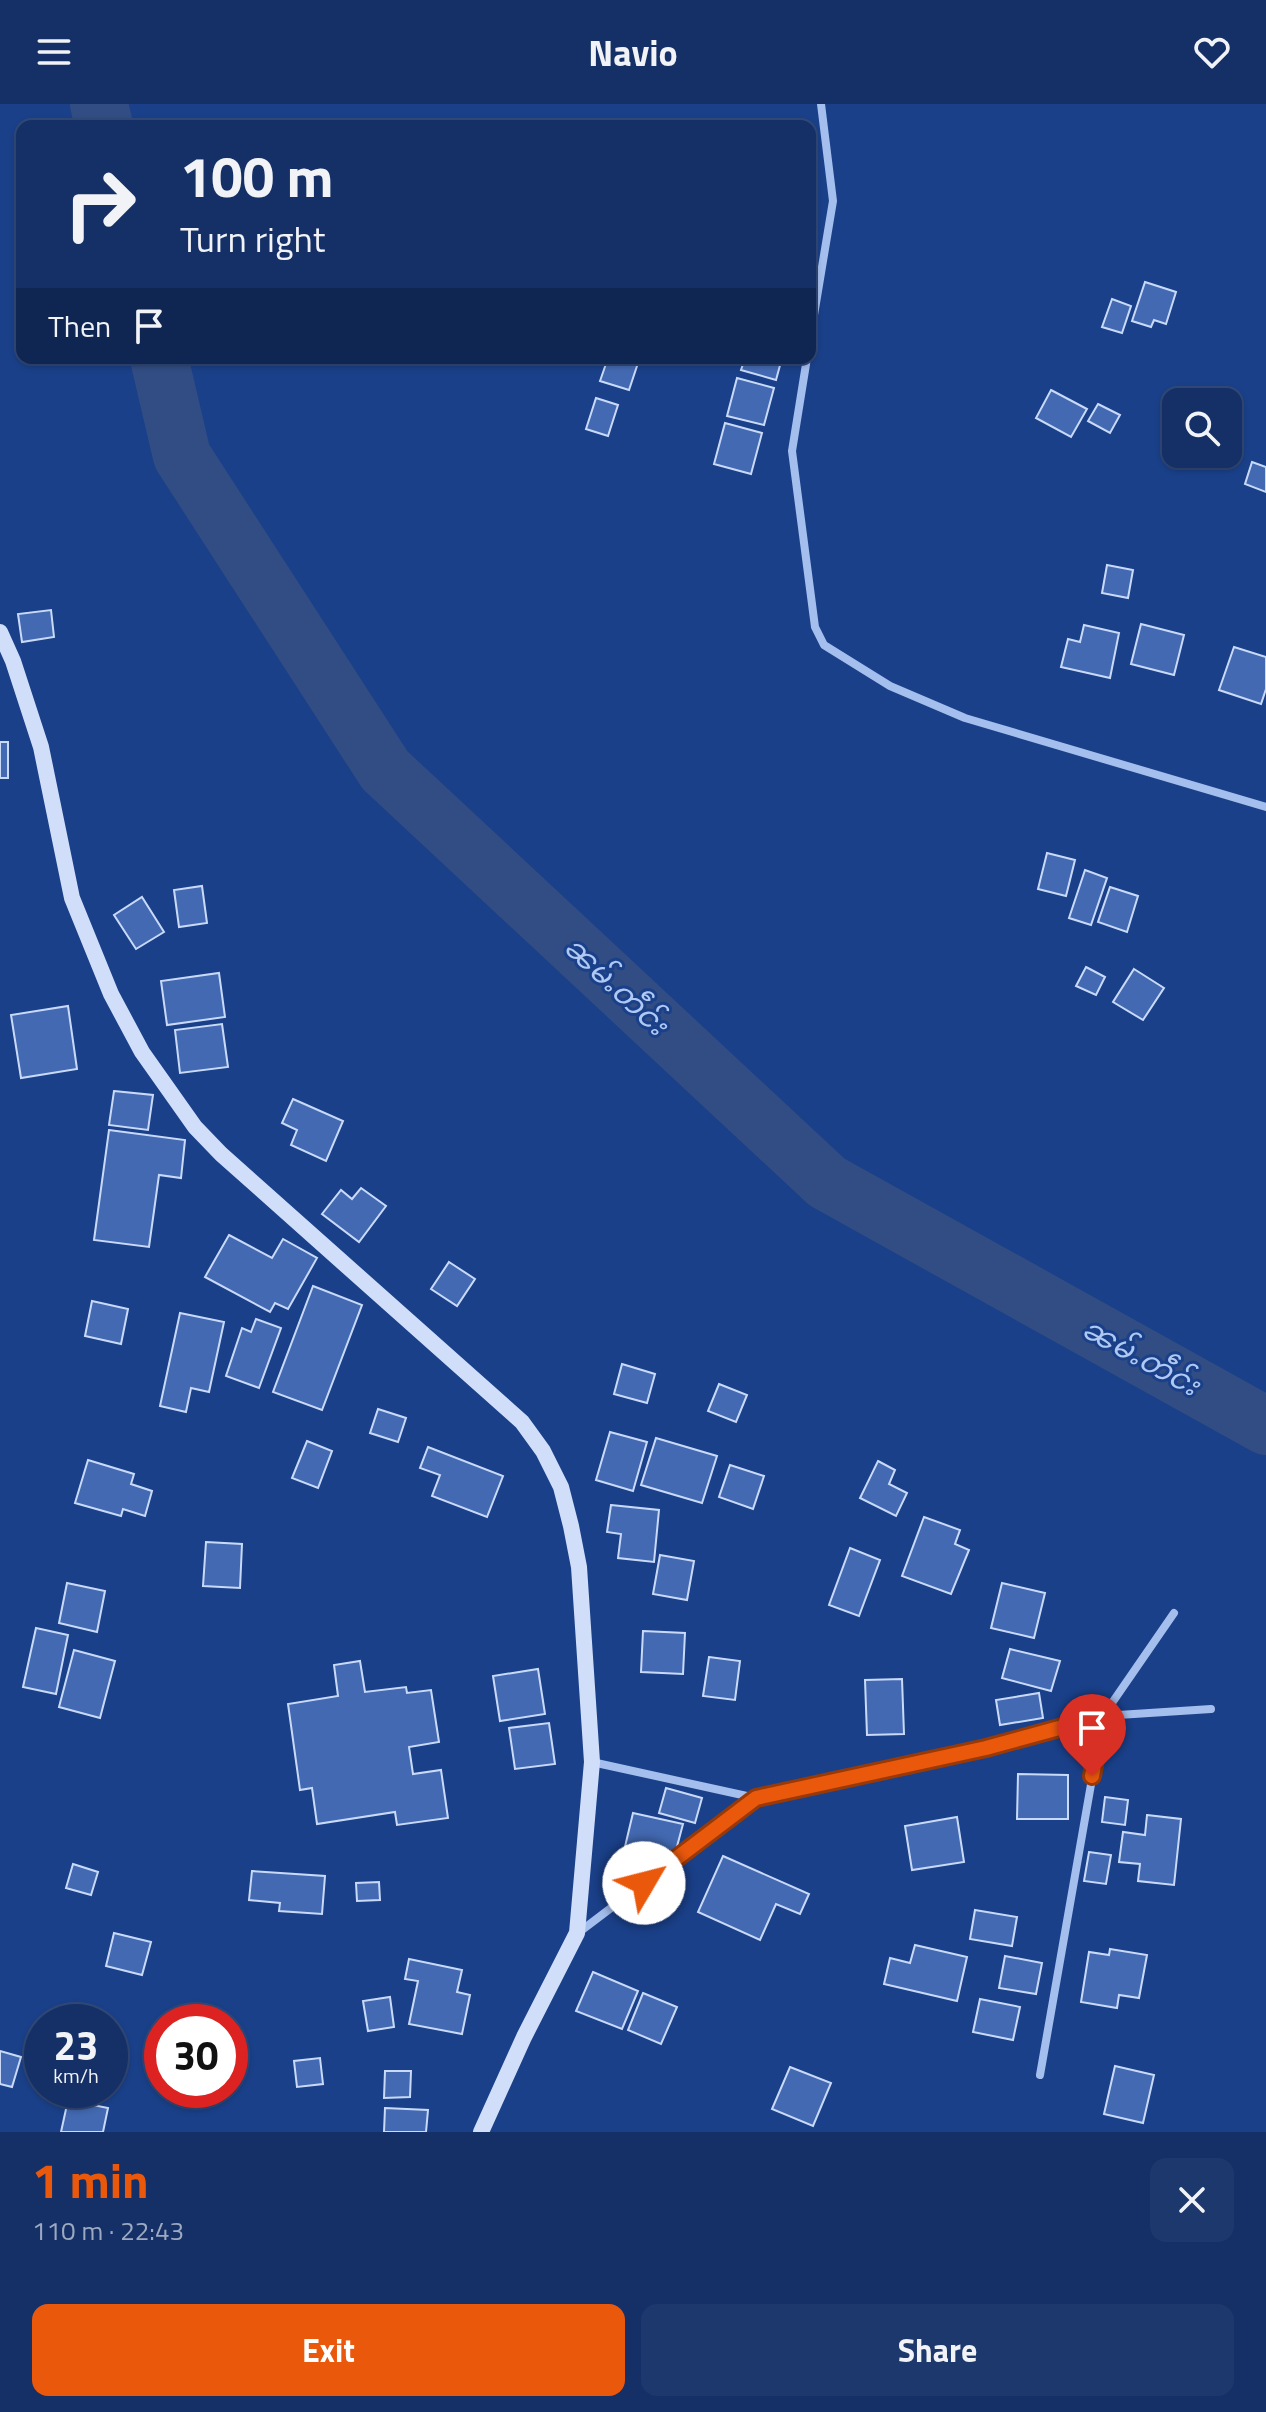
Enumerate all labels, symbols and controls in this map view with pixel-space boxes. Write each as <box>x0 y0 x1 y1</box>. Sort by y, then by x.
text: Navio <box>588 25 678 80</box>
icon: menu <box>32 30 76 74</box>
icon: heart <box>1190 30 1234 74</box>
text: 100 m <box>180 134 333 219</box>
icon: right <box>48 152 152 256</box>
text: Turn right <box>180 211 325 266</box>
text: Then <box>48 303 111 349</box>
icon: arrive <box>127 304 171 348</box>
map controls <box>1162 388 1242 468</box>
button: search <box>1162 388 1242 468</box>
water label: ၼမ်ႉတဵင်း <box>554 925 680 1047</box>
water label: ၼမ်ႉတဵင်း <box>1074 1305 1210 1408</box>
pin <box>1058 1694 1126 1776</box>
icon: arrive <box>1070 1706 1114 1750</box>
position arrow <box>602 1841 686 1925</box>
speed limit sign: 30 <box>144 2004 248 2108</box>
text: 23 <box>54 2015 98 2076</box>
text: km/h <box>53 2060 99 2091</box>
text: 1 min <box>32 2144 149 2217</box>
button: close <box>1150 2158 1234 2242</box>
text: 110 m · 22:43 <box>32 2211 184 2250</box>
button: Exit <box>32 2304 625 2396</box>
button: Share <box>641 2304 1234 2396</box>

